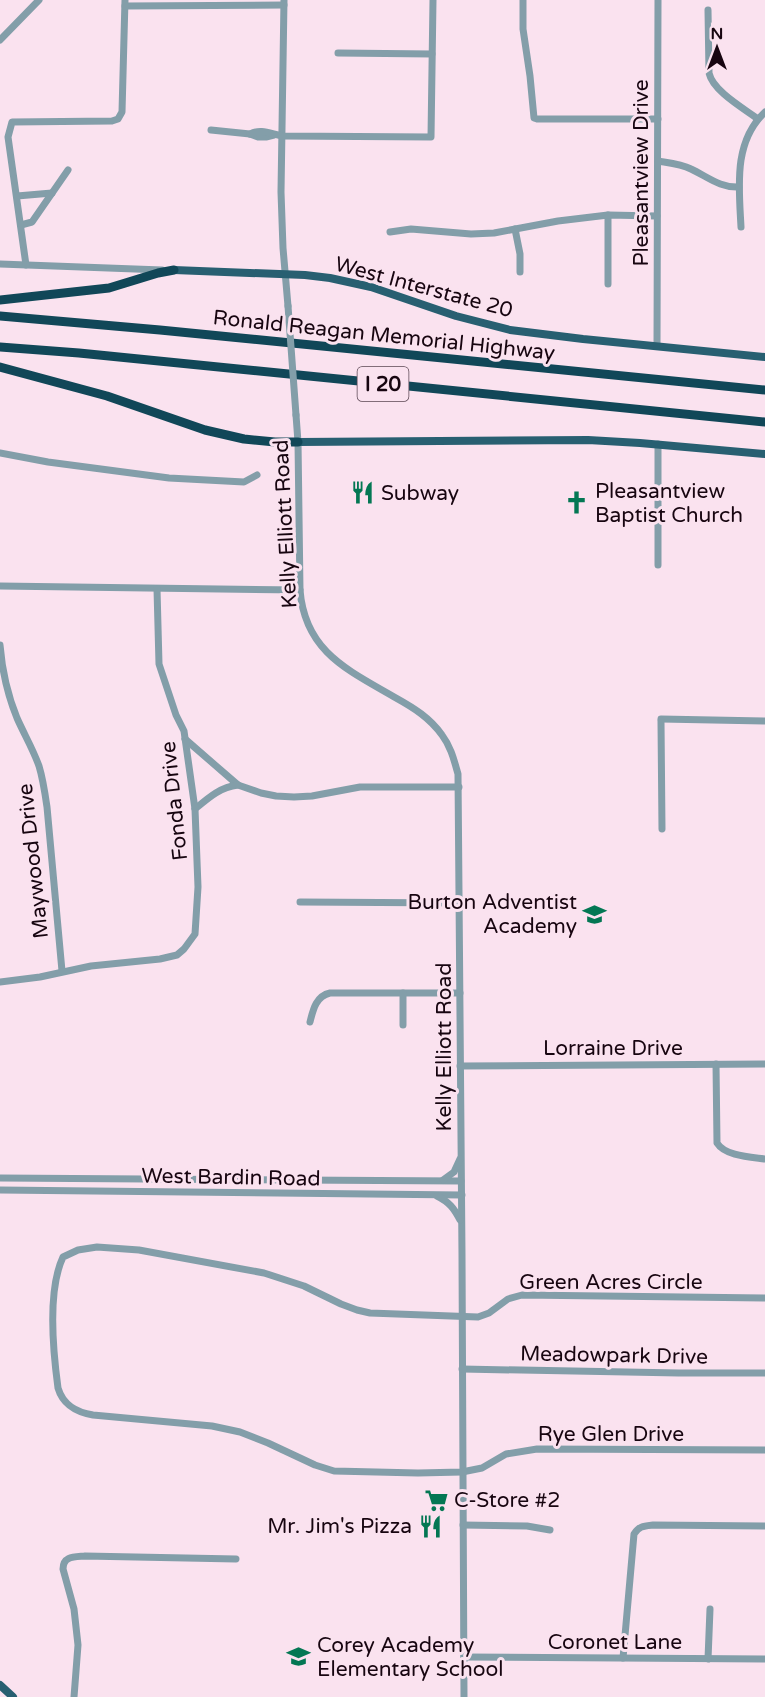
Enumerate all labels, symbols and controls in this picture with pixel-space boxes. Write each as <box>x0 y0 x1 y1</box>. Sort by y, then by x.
north arrow <box>687 18 747 78</box>
text: N <box>711 24 723 44</box>
street label: Pleasantview Drive <box>629 79 654 267</box>
street label: West Interstate 20 <box>332 252 515 323</box>
street label: Ronald Reagan Memorial Highway <box>212 305 556 366</box>
road number: I 20 <box>358 367 409 401</box>
street label: Kelly Elliott Road <box>269 439 302 609</box>
place label: Pleasantview Baptist Church <box>595 479 743 528</box>
restaurant icon: Subway <box>350 480 376 506</box>
place label: Subway <box>381 481 459 506</box>
church icon: Pleasantview Baptist Church <box>564 490 590 516</box>
street label: Fonda Drive <box>156 740 193 862</box>
street label: Maywood Drive <box>13 782 54 940</box>
place label: Burton Adventist Academy <box>408 890 577 939</box>
school or university icon: Burton Adventist Academy <box>582 901 608 927</box>
street label: Kelly Elliott Road <box>432 962 457 1132</box>
street label: Lorraine Drive <box>543 1036 683 1061</box>
street label: West Bardin Road <box>141 1163 321 1192</box>
street label: Green Acres Circle <box>519 1270 703 1295</box>
street label: Meadowpark Drive <box>520 1341 708 1370</box>
street label: Rye Glen Drive <box>538 1422 684 1447</box>
supermarket icon: C-Store #2 <box>423 1487 449 1513</box>
place label: C-Store #2 <box>454 1488 561 1513</box>
restaurant icon: Mr. Jim's Pizza <box>417 1513 443 1539</box>
place label: Mr. Jim's Pizza <box>267 1514 412 1539</box>
street label: Coronet Lane <box>548 1630 682 1655</box>
place label: Corey Academy Elementary School <box>317 1633 504 1682</box>
school or university icon: Corey Academy Elementary School <box>286 1644 312 1670</box>

